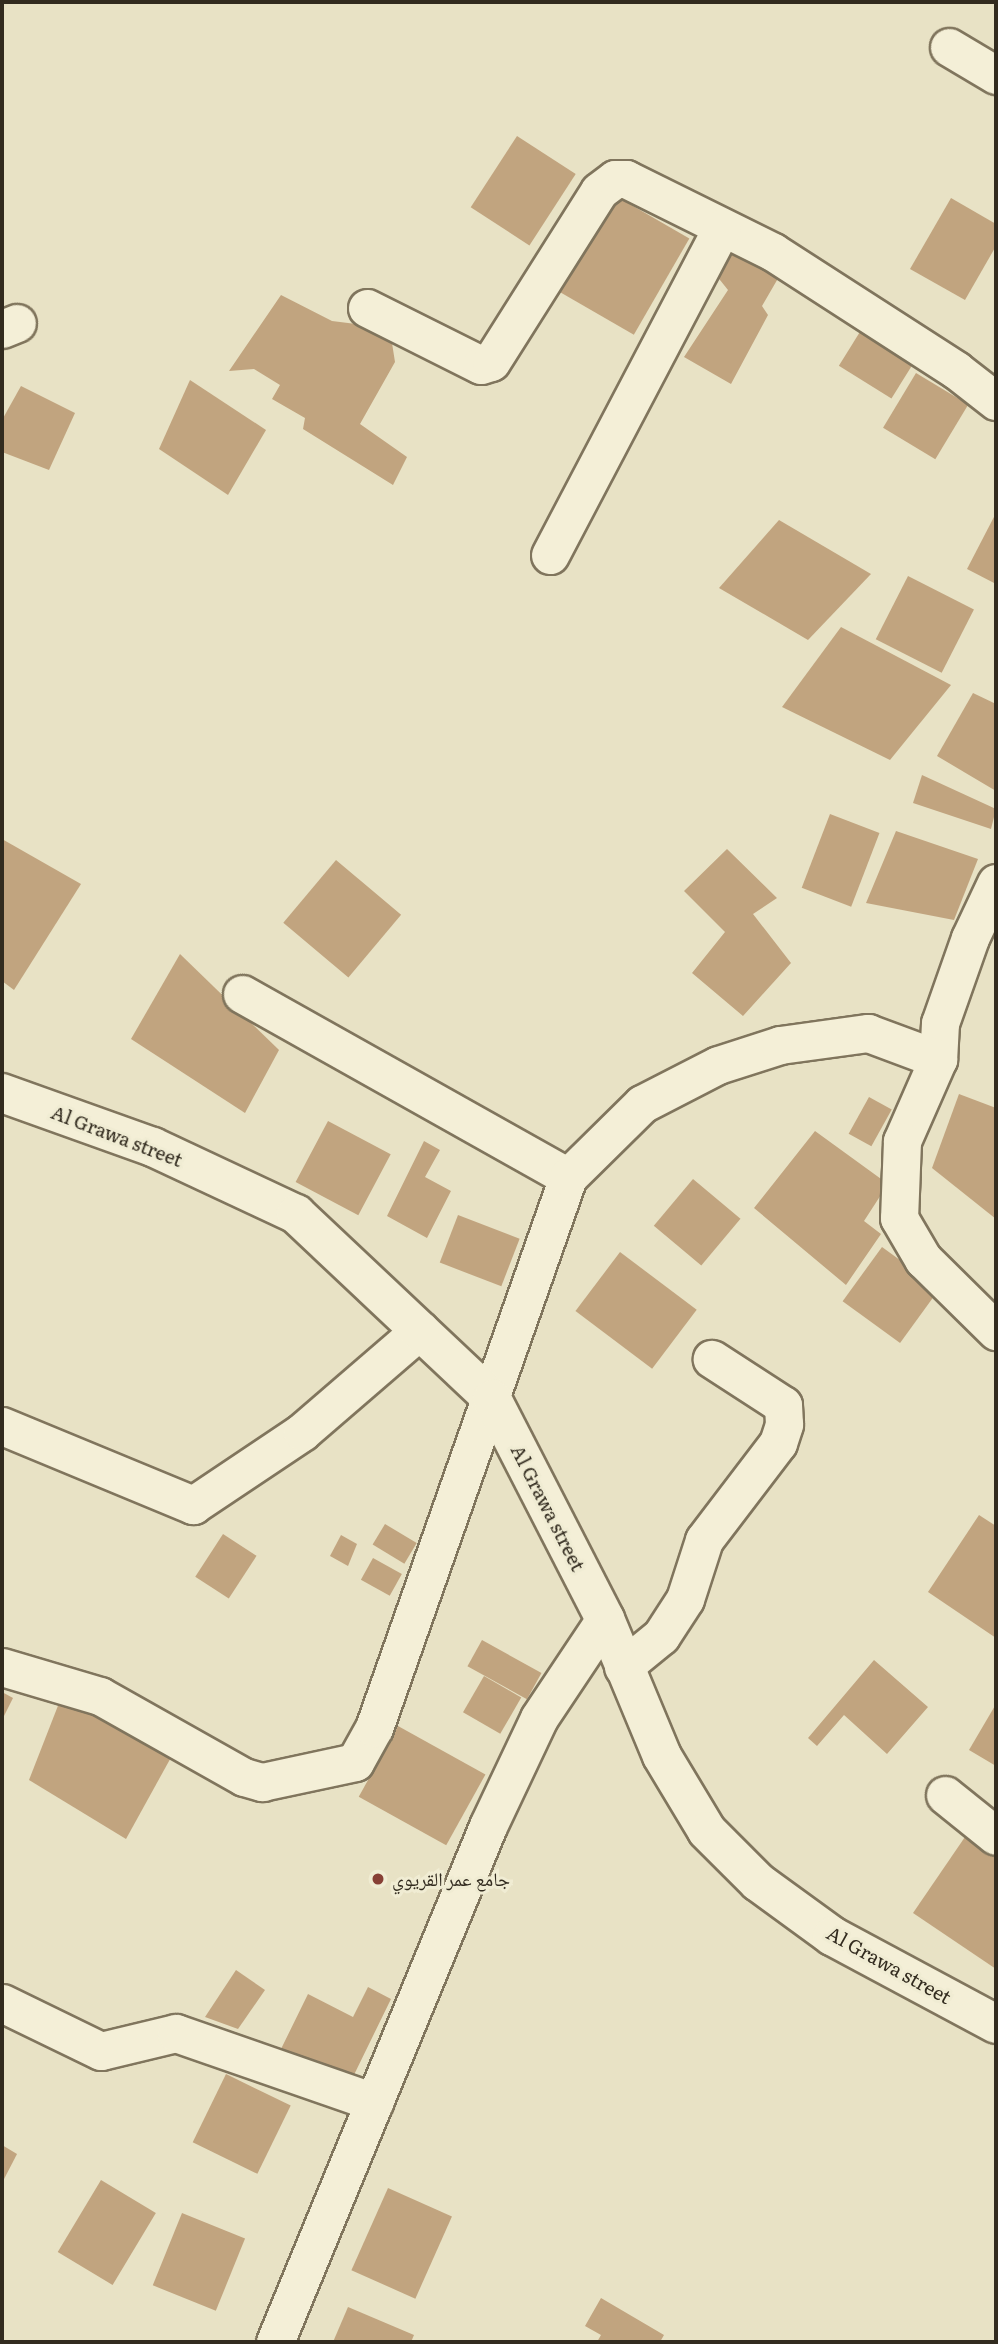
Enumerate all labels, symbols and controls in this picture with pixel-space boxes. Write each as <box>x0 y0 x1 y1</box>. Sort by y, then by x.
street label: Al Grawa street <box>48 1101 186 1171</box>
street label: Al Grawa street <box>506 1441 590 1575</box>
place label: جامع عمر القريوي <box>392 1868 510 1890</box>
marker: جامع عمر القريوي <box>370 1871 386 1887</box>
street label: Al Grawa street <box>823 1921 955 2009</box>

